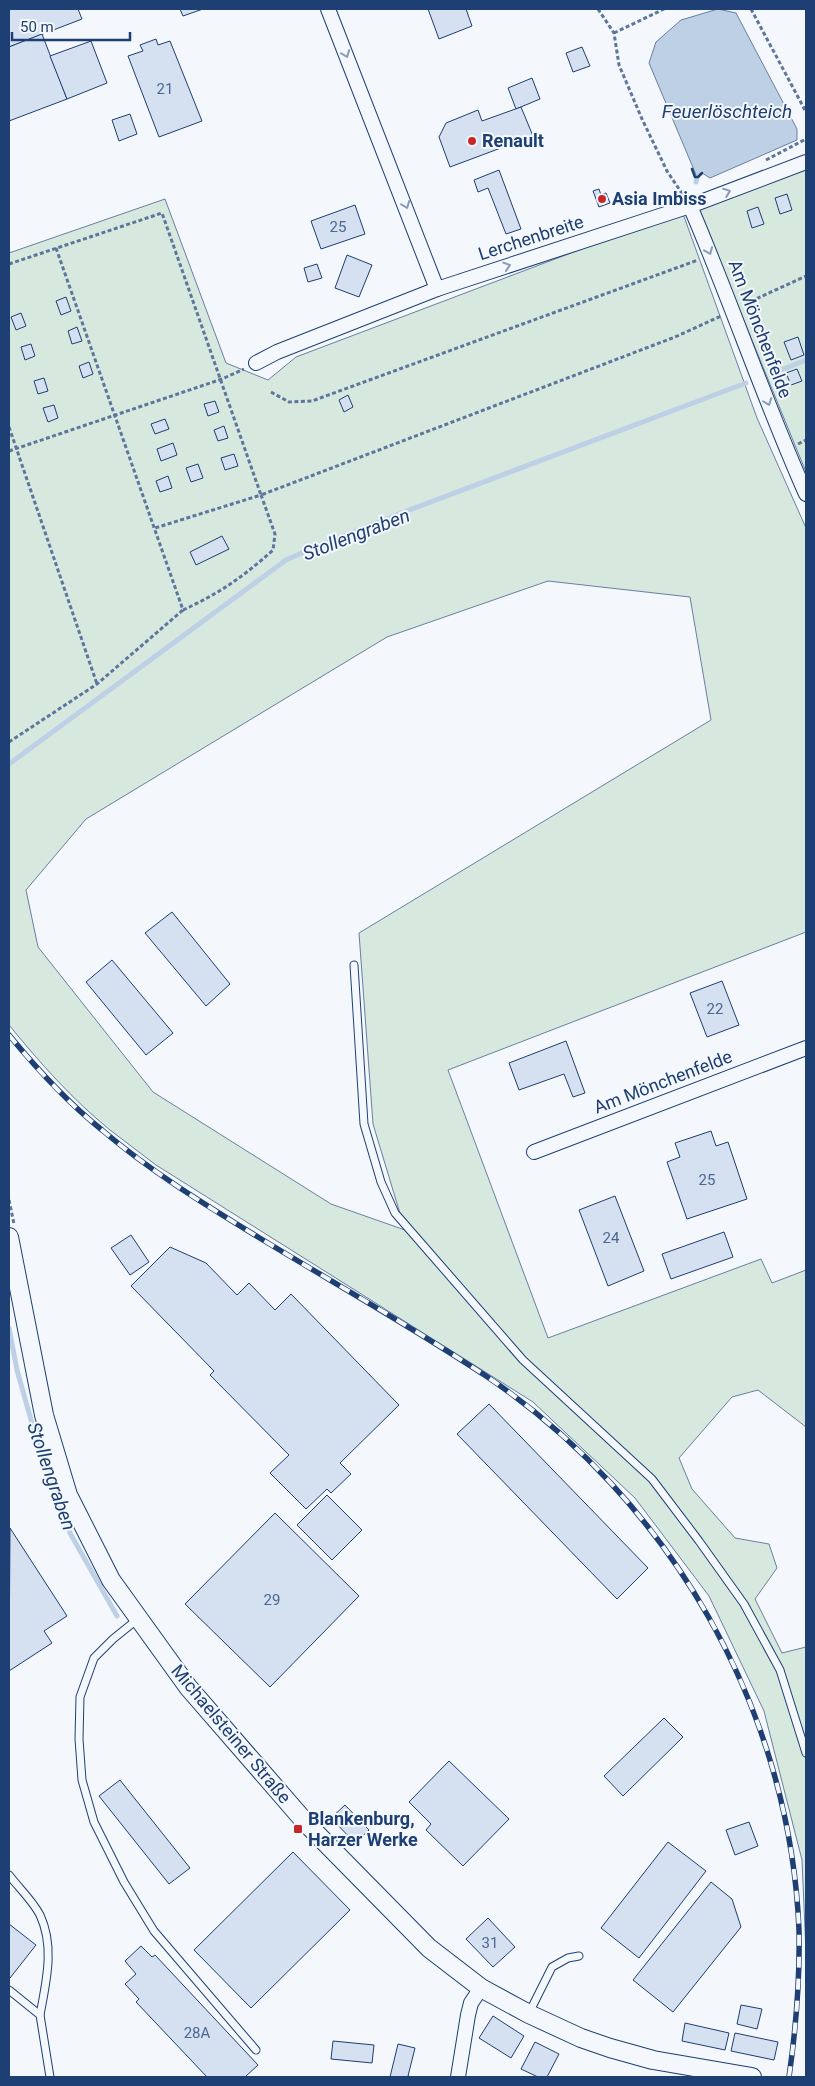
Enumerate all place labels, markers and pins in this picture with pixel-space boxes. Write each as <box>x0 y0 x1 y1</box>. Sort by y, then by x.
place label: Renault <box>482 130 544 151</box>
marker: Renault <box>466 135 478 147</box>
place label: Asia Imbiss <box>612 188 706 209</box>
marker: Asia Imbiss <box>596 193 608 205</box>
place label: Blankenburg, Harzer Werke <box>308 1808 418 1850</box>
marker: Blankenburg, Harzer Werke <box>292 1823 304 1835</box>

